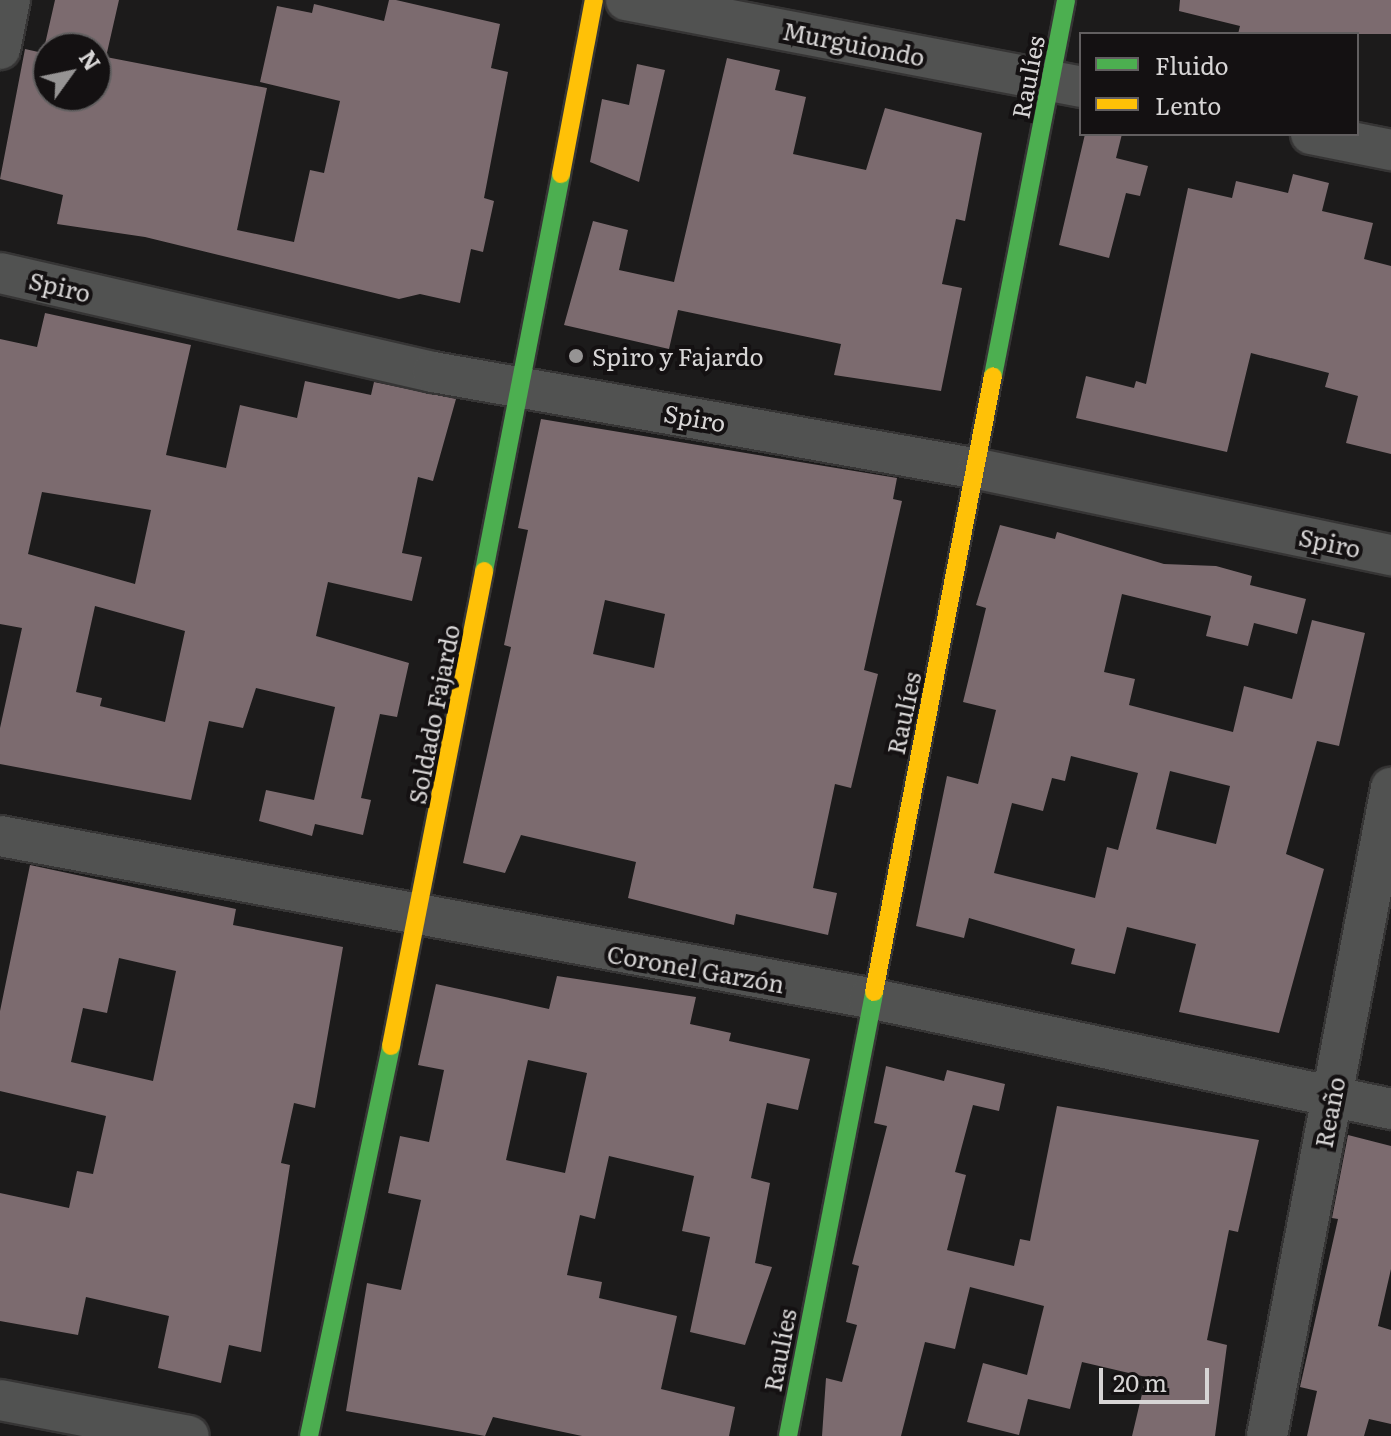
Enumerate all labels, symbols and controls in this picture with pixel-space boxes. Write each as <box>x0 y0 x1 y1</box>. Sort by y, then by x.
street label: Murguiondo <box>781 15 927 71</box>
north arrow <box>32 32 112 112</box>
legend <box>1079 32 1359 136</box>
street label: Raulíes <box>1005 33 1049 121</box>
text: N <box>72 43 110 76</box>
text: Fluido <box>1155 47 1229 82</box>
text: Lento <box>1155 87 1221 122</box>
street label: Spiro <box>26 265 94 307</box>
place label: Spiro y Fajardo <box>592 342 764 370</box>
marker: Spiro y Fajardo <box>567 347 585 365</box>
street label: Spiro <box>662 397 728 437</box>
street label: Spiro <box>1297 521 1363 563</box>
street label: Soldado Fajardo <box>401 622 465 806</box>
street label: Raulíes <box>880 669 926 757</box>
street label: Coronel Garzón <box>605 938 787 998</box>
street label: Reaño <box>1308 1074 1350 1150</box>
street label: Raulíes <box>757 1306 801 1394</box>
scale bar <box>1103 1352 1213 1402</box>
text: 20 m <box>1113 1364 1167 1399</box>

